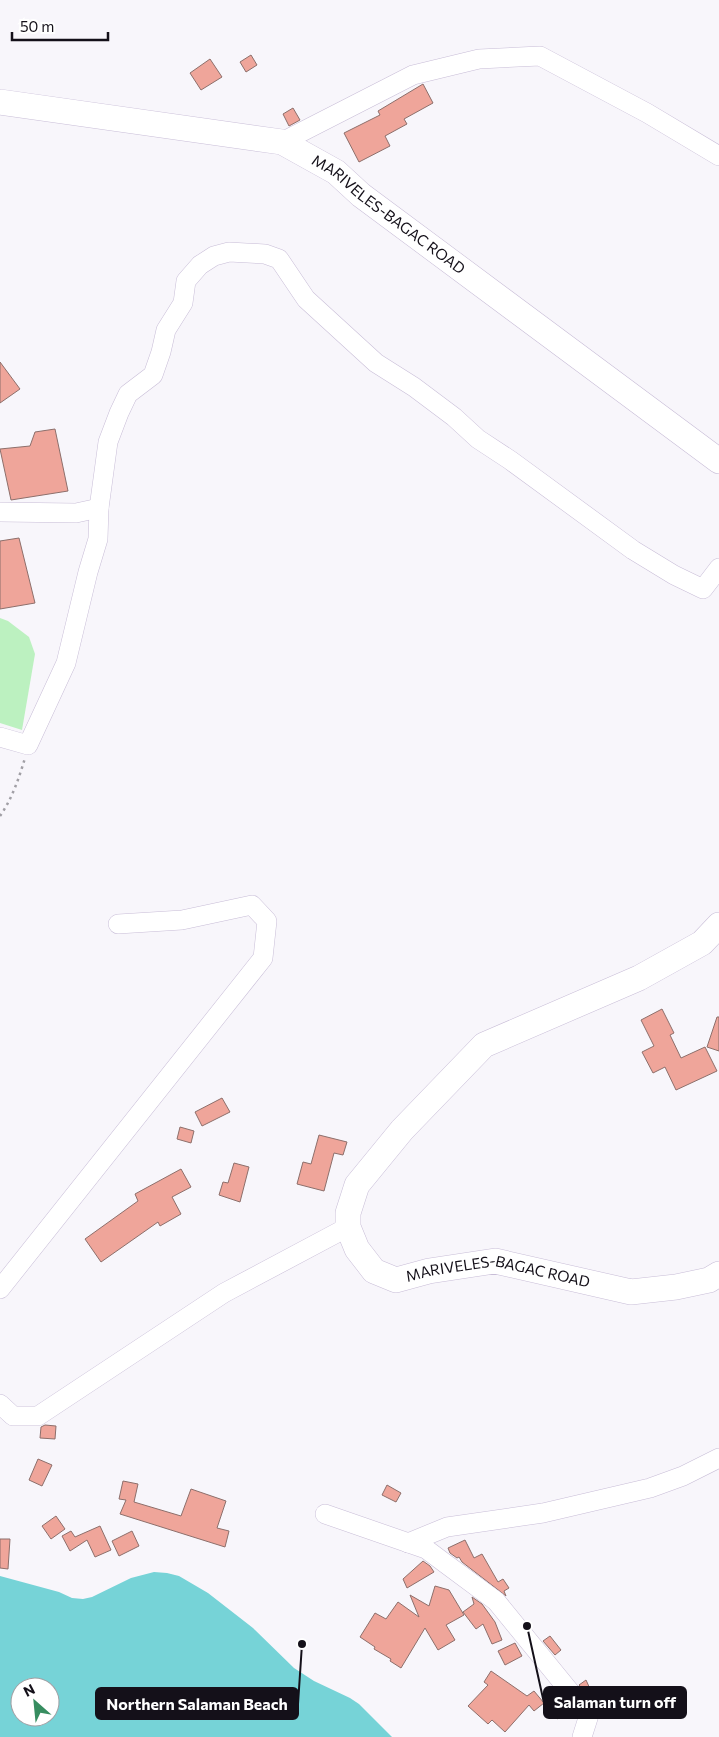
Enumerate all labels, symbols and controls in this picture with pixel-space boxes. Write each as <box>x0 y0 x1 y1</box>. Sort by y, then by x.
scale bar <box>12 10 109 42</box>
text: 50 m <box>20 17 54 35</box>
street label: MARIVELES-BAGAC ROAD <box>309 150 469 277</box>
street label: MARIVELES-BAGAC ROAD <box>404 1251 592 1290</box>
north arrow <box>10 1677 60 1727</box>
text: N <box>20 1680 37 1700</box>
callout: Salaman turn off <box>544 1687 686 1718</box>
callout: Northern Salaman Beach <box>96 1688 298 1719</box>
text: Salaman turn off <box>554 1692 677 1711</box>
text: Northern Salaman Beach <box>106 1694 288 1713</box>

